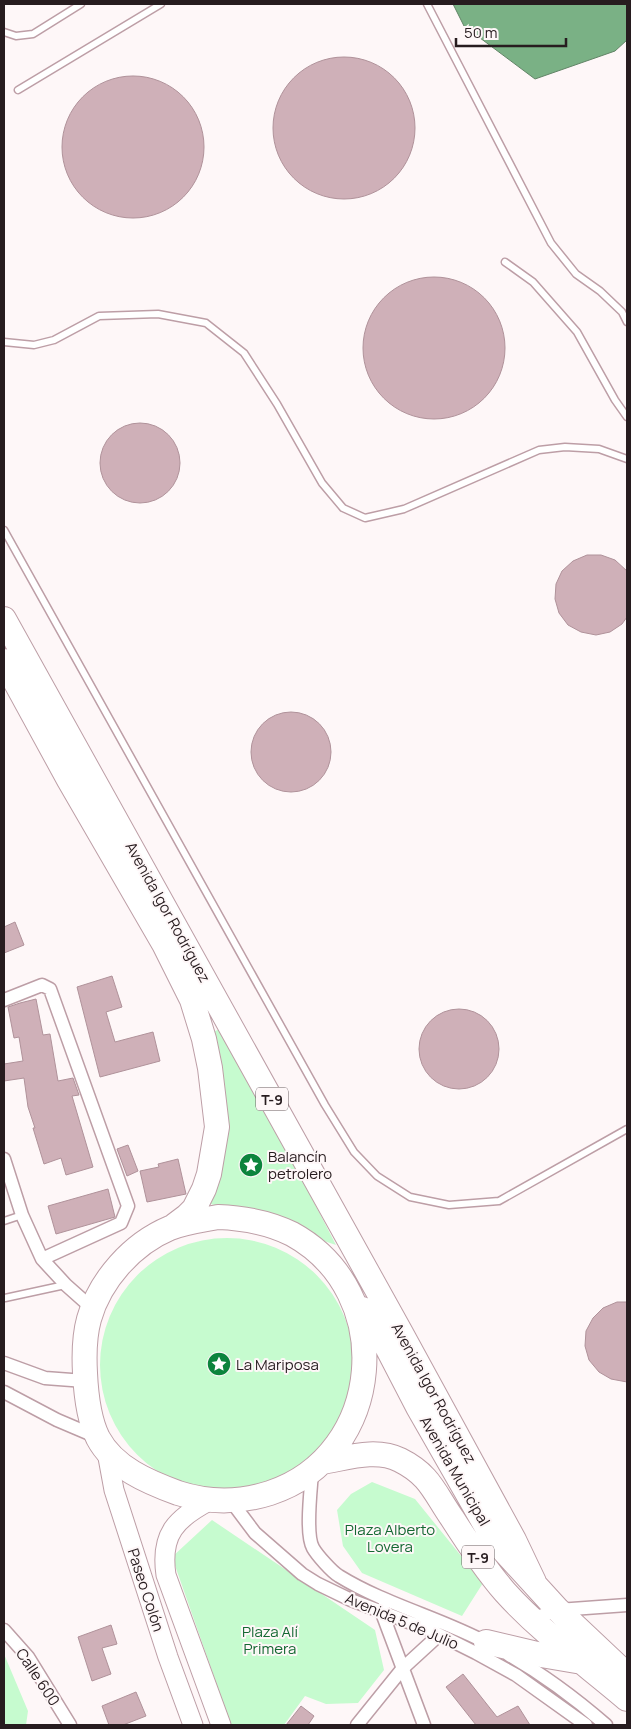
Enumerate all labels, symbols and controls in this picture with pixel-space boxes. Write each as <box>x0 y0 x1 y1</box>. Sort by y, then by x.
scale bar <box>456 15 566 47</box>
text: 50 m <box>464 22 498 43</box>
street label: Avenida Igor Rodríguez <box>121 838 215 986</box>
road number: T-9 <box>256 1088 288 1110</box>
place label: Balancín petrolero <box>268 1146 332 1184</box>
place icon: Balancín petrolero <box>238 1152 264 1178</box>
street label: Avenida Igor Rodríguez <box>387 1319 481 1467</box>
place icon: La Mariposa <box>206 1351 232 1377</box>
place label: La Mariposa <box>236 1354 319 1375</box>
street label: Avenida Municipal <box>415 1412 495 1530</box>
park label: Plaza Alberto Lovera <box>345 1519 435 1557</box>
road number: T-9 <box>462 1545 494 1568</box>
street label: Paseo Colón <box>123 1546 169 1634</box>
street label: Avenida 5 de Julio <box>342 1588 462 1654</box>
park label: Plaza Alí Primera <box>242 1621 299 1659</box>
street label: Calle 600 <box>11 1644 65 1710</box>

